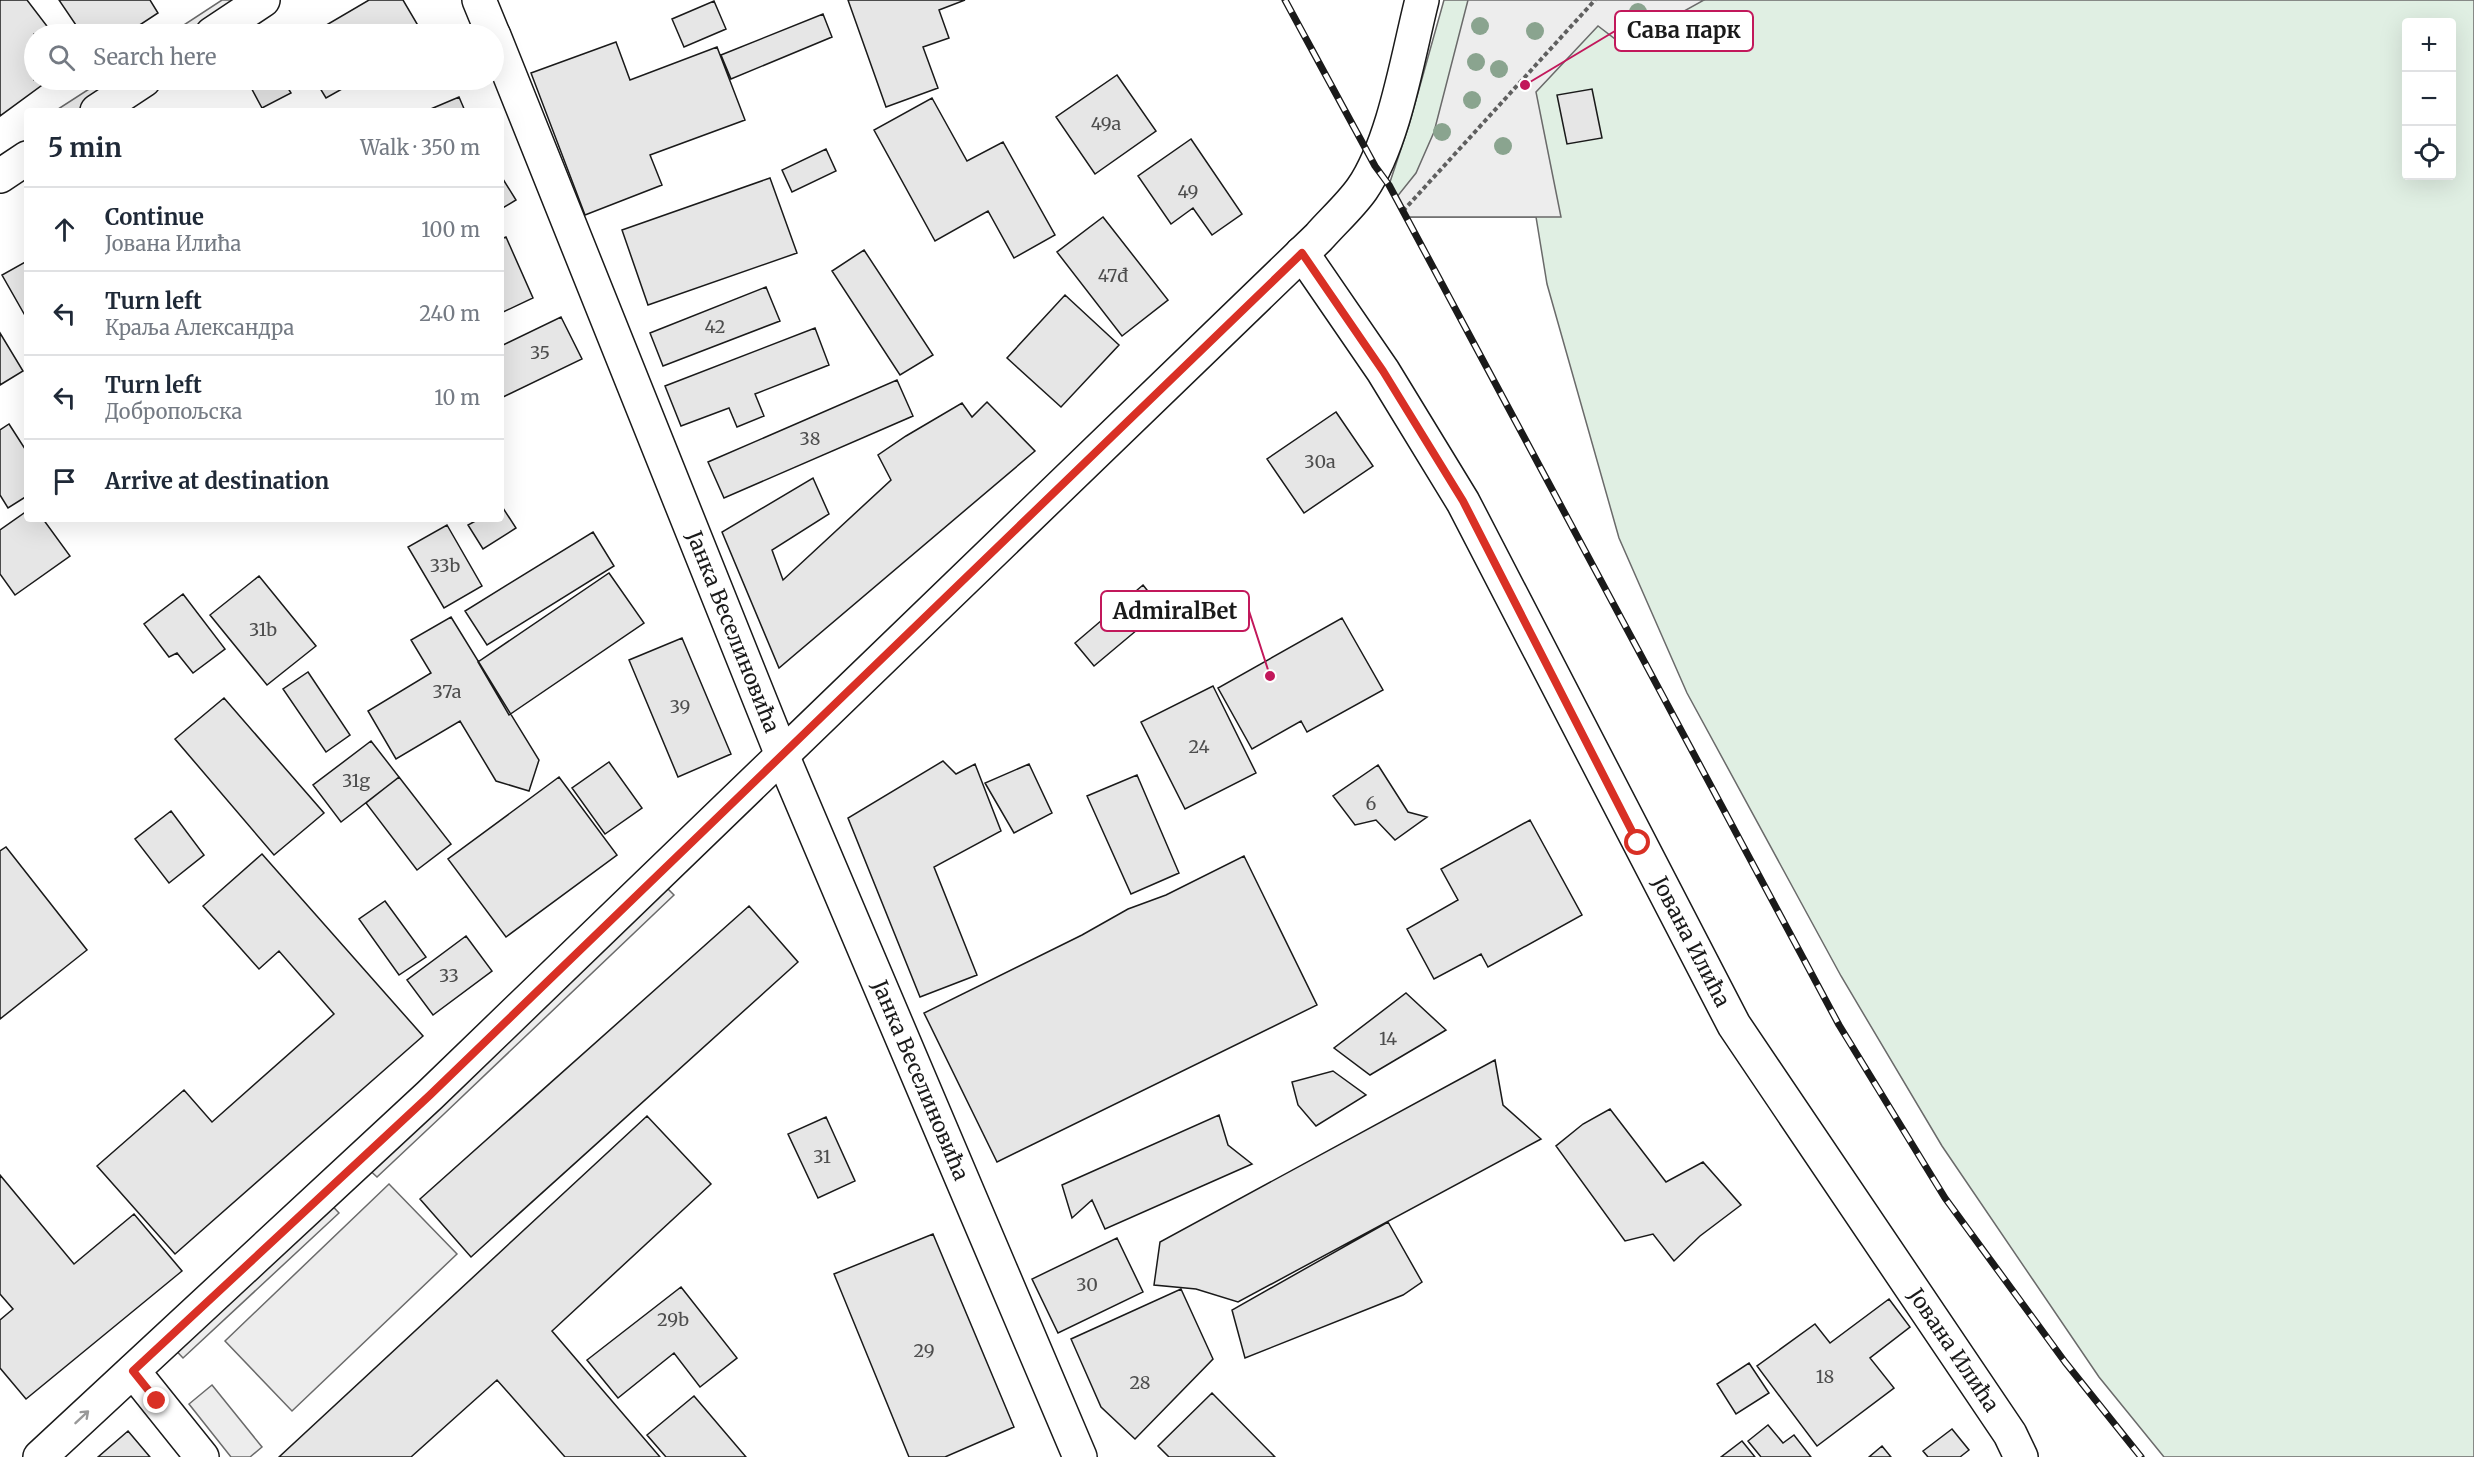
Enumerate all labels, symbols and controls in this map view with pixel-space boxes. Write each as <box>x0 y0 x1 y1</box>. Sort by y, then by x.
callout: Сава парк <box>1615 11 1753 51</box>
text: Сава парк <box>1627 16 1741 44</box>
map controls <box>2402 18 2456 180</box>
button: + <box>2402 18 2456 72</box>
search box <box>24 24 504 90</box>
icon: search <box>45 41 78 74</box>
text: Search here <box>93 43 216 71</box>
button: − <box>2402 72 2456 126</box>
house number: 49a <box>1091 112 1122 135</box>
button: locate <box>2402 126 2456 180</box>
text: 5 min <box>48 131 122 164</box>
text: Walk · 350 m <box>360 135 480 160</box>
house number: 49 <box>1178 180 1198 203</box>
text: Continue <box>105 203 204 231</box>
icon: ahead <box>48 213 81 246</box>
text: 100 m <box>421 217 480 242</box>
text: Јована Илића <box>105 231 241 256</box>
house number: 47đ <box>1098 264 1128 287</box>
text: Turn left <box>105 287 202 315</box>
icon: left <box>48 297 81 330</box>
text: 240 m <box>419 301 480 326</box>
text: Краља Александра <box>105 315 294 340</box>
house number: 42 <box>705 315 725 338</box>
house number: 35 <box>530 341 550 364</box>
text: Turn left <box>105 371 202 399</box>
icon: left <box>48 381 81 414</box>
text: 10 m <box>434 385 480 410</box>
text: Добропољска <box>105 399 242 424</box>
house number: 38 <box>800 427 820 450</box>
house number: 30a <box>1304 450 1336 473</box>
icon: arrive <box>48 465 81 498</box>
text: Arrive at destination <box>105 467 329 495</box>
street label: Јанка Веселиновића <box>680 526 786 737</box>
house number: 33b <box>430 554 460 577</box>
callout: AdmiralBet <box>1101 591 1249 631</box>
text: AdmiralBet <box>1112 597 1237 625</box>
house number: 31b <box>249 618 277 641</box>
house number: 37a <box>433 680 462 703</box>
house number: 39 <box>670 695 690 718</box>
house number: 24 <box>1188 735 1210 758</box>
house number: 31g <box>342 769 370 792</box>
house number: 6 <box>1366 792 1377 815</box>
route start <box>1624 829 1650 855</box>
street label: Јована Илића <box>1646 871 1736 1011</box>
house number: 33 <box>439 964 459 987</box>
street label: Јанка Веселиновића <box>866 975 975 1184</box>
house number: 14 <box>1379 1027 1397 1050</box>
house number: 31 <box>813 1145 831 1168</box>
house number: 30 <box>1076 1273 1098 1296</box>
street label: Јована Илића <box>1902 1282 2005 1417</box>
house number: 29b <box>657 1308 689 1331</box>
house number: 29 <box>913 1339 935 1362</box>
house number: 18 <box>1816 1365 1834 1388</box>
house number: 28 <box>1129 1371 1151 1394</box>
route end <box>143 1387 169 1413</box>
one-way arrow <box>75 1410 90 1424</box>

